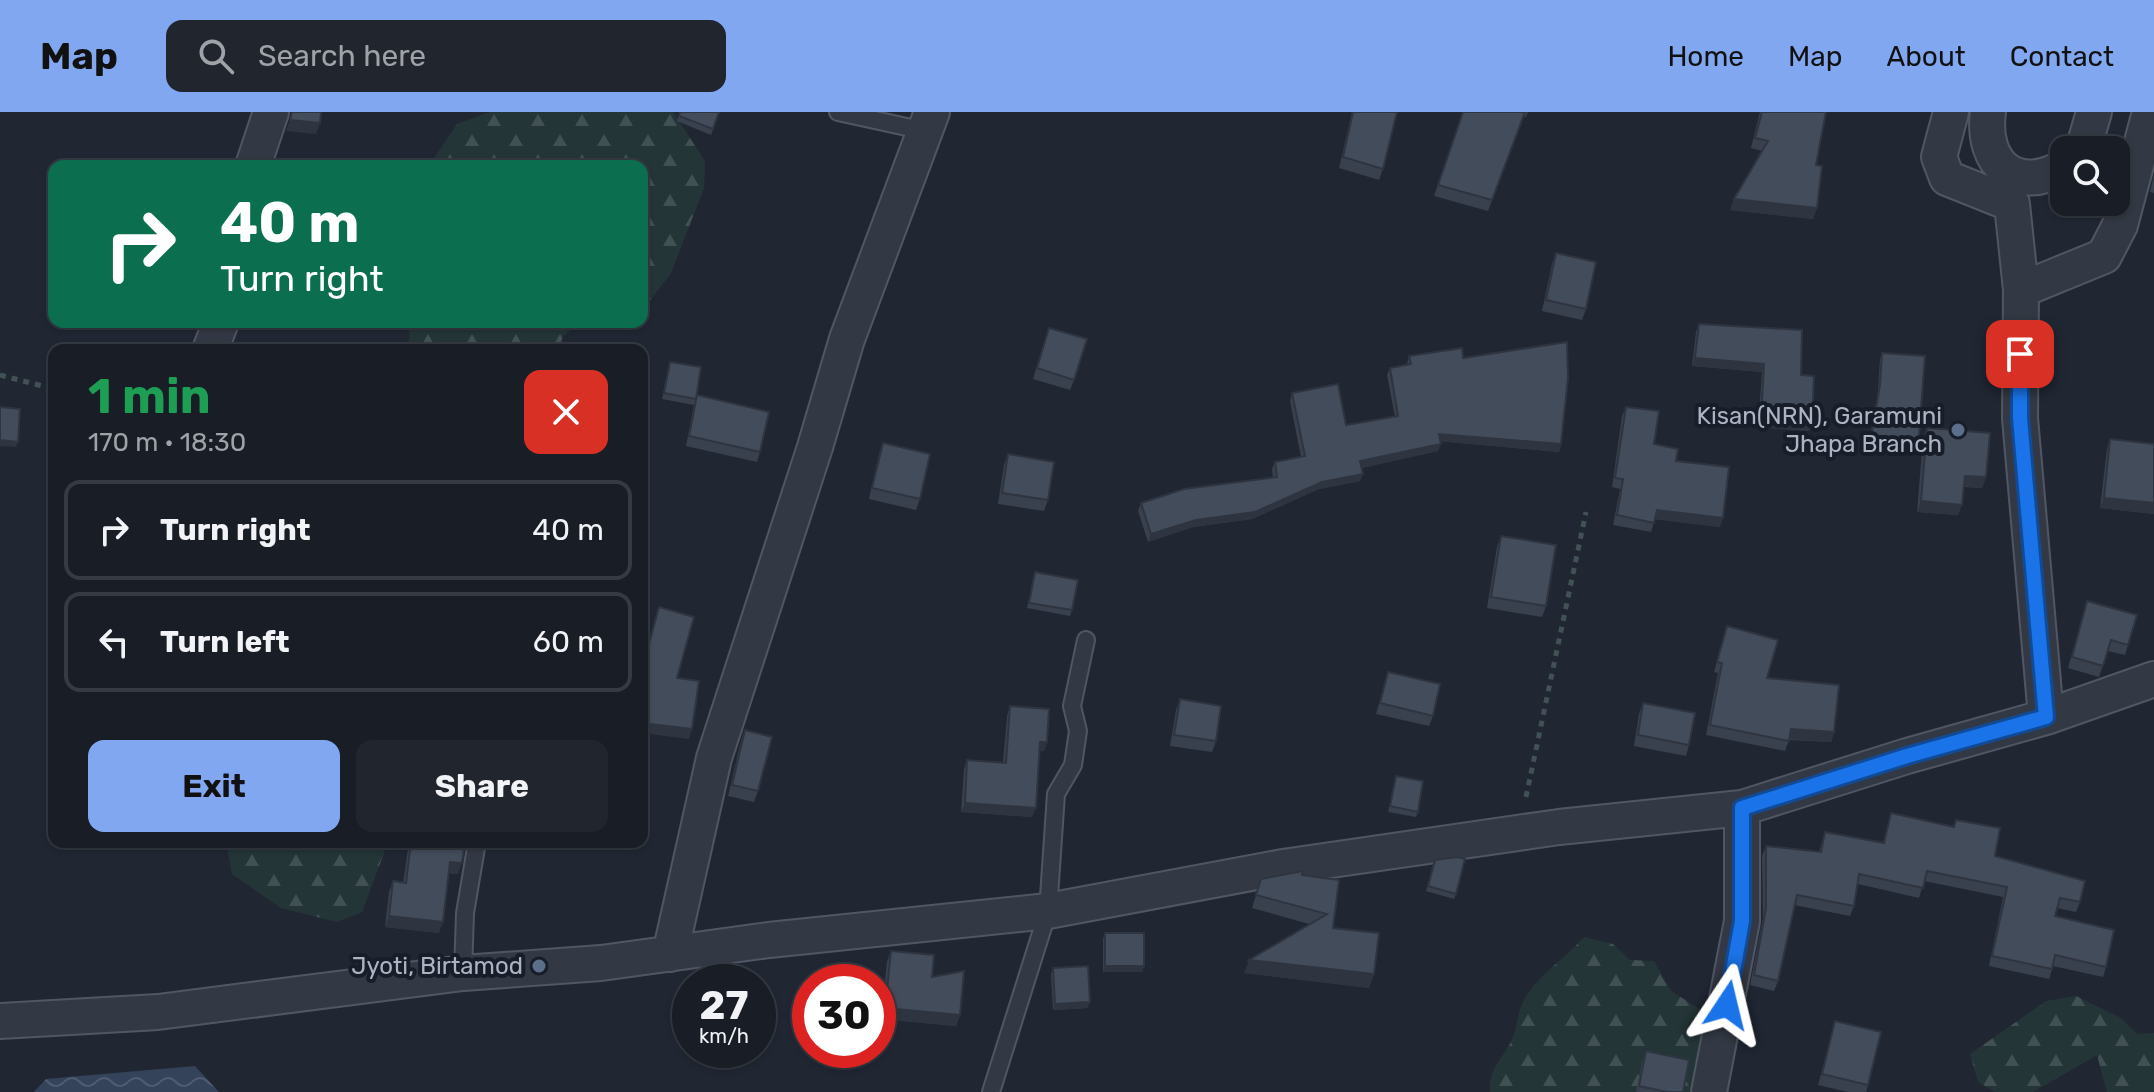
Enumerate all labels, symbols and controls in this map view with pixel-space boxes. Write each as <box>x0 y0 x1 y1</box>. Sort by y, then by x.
search box <box>166 20 726 92</box>
text: Map <box>40 33 118 79</box>
icon: search <box>194 34 238 78</box>
text: Search here <box>258 38 426 74</box>
text: Home <box>1667 40 1744 73</box>
text: Map <box>1788 40 1842 73</box>
text: About <box>1886 40 1966 73</box>
text: Contact <box>2010 40 2114 73</box>
map controls <box>2050 136 2130 216</box>
button: search <box>2050 136 2130 216</box>
text: 40 m <box>220 190 360 256</box>
icon: right <box>88 192 192 296</box>
text: Turn right <box>220 257 384 300</box>
pin <box>1986 320 2054 388</box>
icon: arrive <box>1998 332 2042 376</box>
text: 1 min <box>88 368 211 425</box>
button: close <box>524 370 608 454</box>
place label: Kisan(NRN), Garamuni Jhapa Branch <box>1697 402 1942 458</box>
marker: Kisan(NRN), Garamuni Jhapa Branch <box>1949 421 1967 439</box>
text: 170 m · 18:30 <box>88 427 246 458</box>
icon: right <box>92 508 136 552</box>
text: Turn right <box>160 512 311 548</box>
text: 40 m <box>532 512 604 548</box>
icon: left <box>92 620 136 664</box>
text: Turn left <box>160 624 290 660</box>
text: 60 m <box>533 624 604 660</box>
button: Exit <box>88 740 340 832</box>
button: Share <box>356 740 608 832</box>
place label: Jyoti, Birtamod <box>351 952 523 980</box>
marker: Jyoti, Birtamod <box>530 957 548 975</box>
position arrow <box>1685 963 1769 1047</box>
speed limit sign: 30 <box>792 964 896 1068</box>
text: 27 <box>700 982 748 1029</box>
text: km/h <box>699 1024 749 1048</box>

